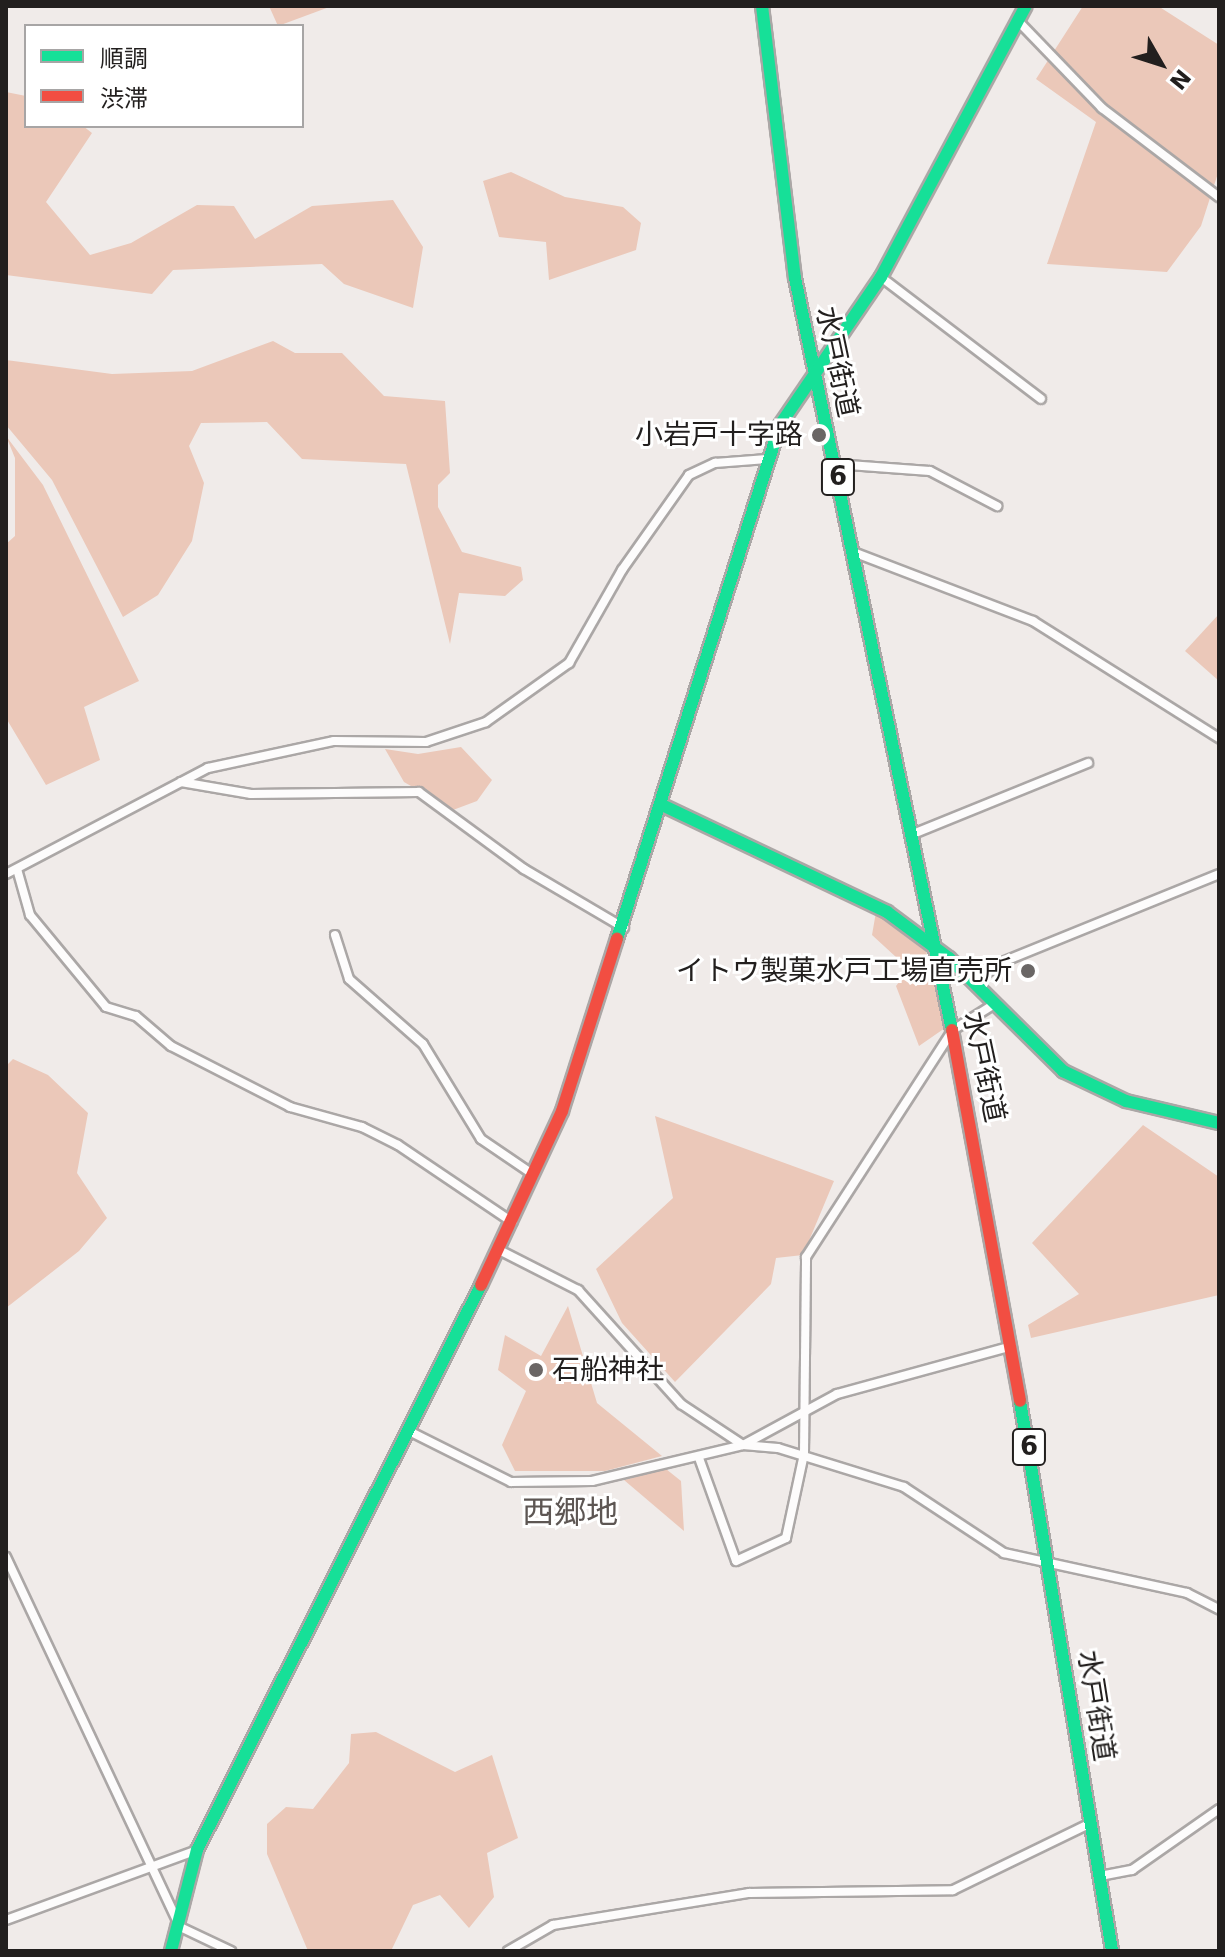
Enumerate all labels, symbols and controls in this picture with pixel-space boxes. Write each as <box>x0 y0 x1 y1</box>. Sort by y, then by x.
legend <box>24 24 304 128</box>
north arrow <box>1121 24 1201 104</box>
text: 順調 <box>100 45 148 73</box>
text: N <box>1165 64 1196 94</box>
text: 渋滞 <box>100 85 148 113</box>
street label: 水戸街道 <box>809 304 865 420</box>
place label: 小岩戸十字路 <box>635 418 803 452</box>
marker: 小岩戸十字路 <box>810 426 828 444</box>
road number: 6 <box>820 455 856 499</box>
place label: イトウ製菓水戸工場直売所 <box>676 954 1012 988</box>
marker: イトウ製菓水戸工場直売所 <box>1019 962 1037 980</box>
street label: 水戸街道 <box>956 1009 1012 1125</box>
place label: 石船神社 <box>552 1353 664 1387</box>
marker: 石船神社 <box>527 1361 545 1379</box>
road number: 6 <box>1011 1425 1047 1469</box>
district label: 西郷地 <box>522 1493 618 1531</box>
street label: 水戸街道 <box>1071 1648 1121 1764</box>

